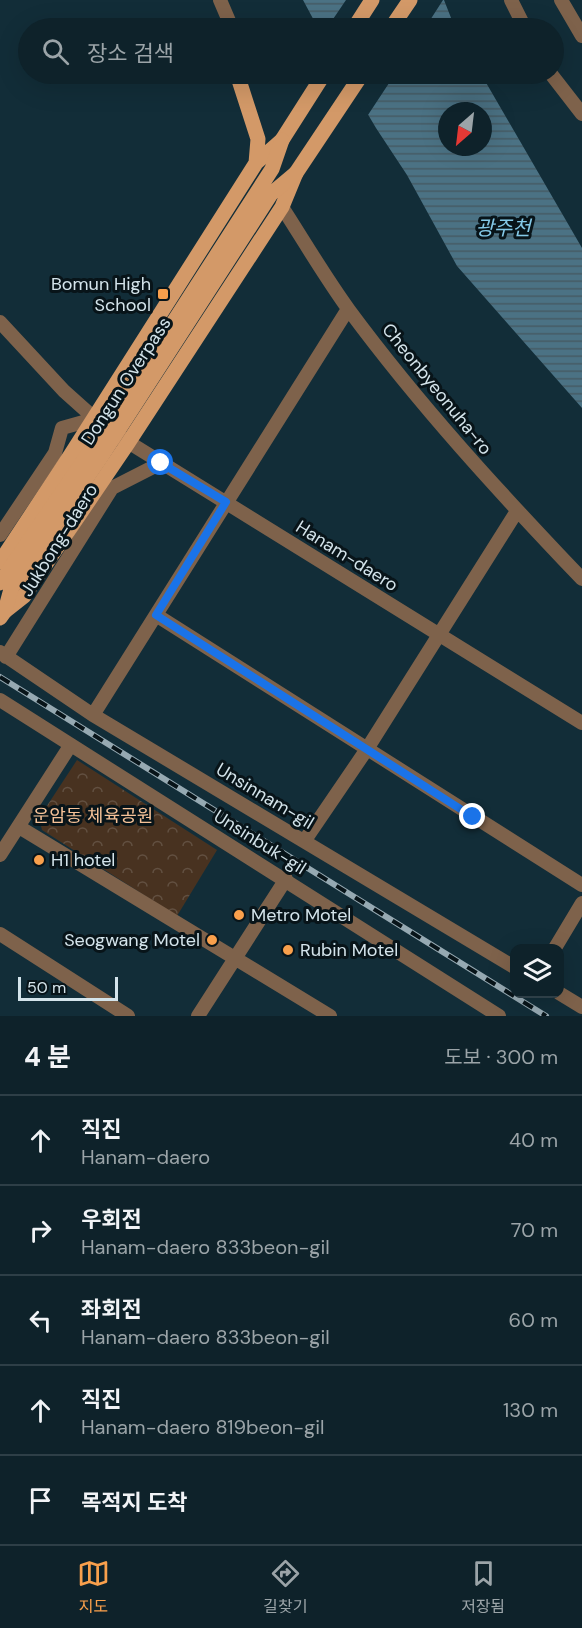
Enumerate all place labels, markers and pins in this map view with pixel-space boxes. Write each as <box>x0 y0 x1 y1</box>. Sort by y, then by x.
place label: Bomun High School <box>51 272 151 317</box>
marker: Bomun High School <box>156 287 170 301</box>
place label: H1 hotel <box>51 848 115 872</box>
marker: H1 hotel <box>32 853 46 867</box>
place label: Metro Motel <box>251 903 351 927</box>
marker: Metro Motel <box>232 908 246 922</box>
place label: Seogwang Motel <box>64 928 200 952</box>
marker: Seogwang Motel <box>205 933 219 947</box>
place label: Rubin Motel <box>300 938 398 962</box>
marker: Rubin Motel <box>281 943 295 957</box>

